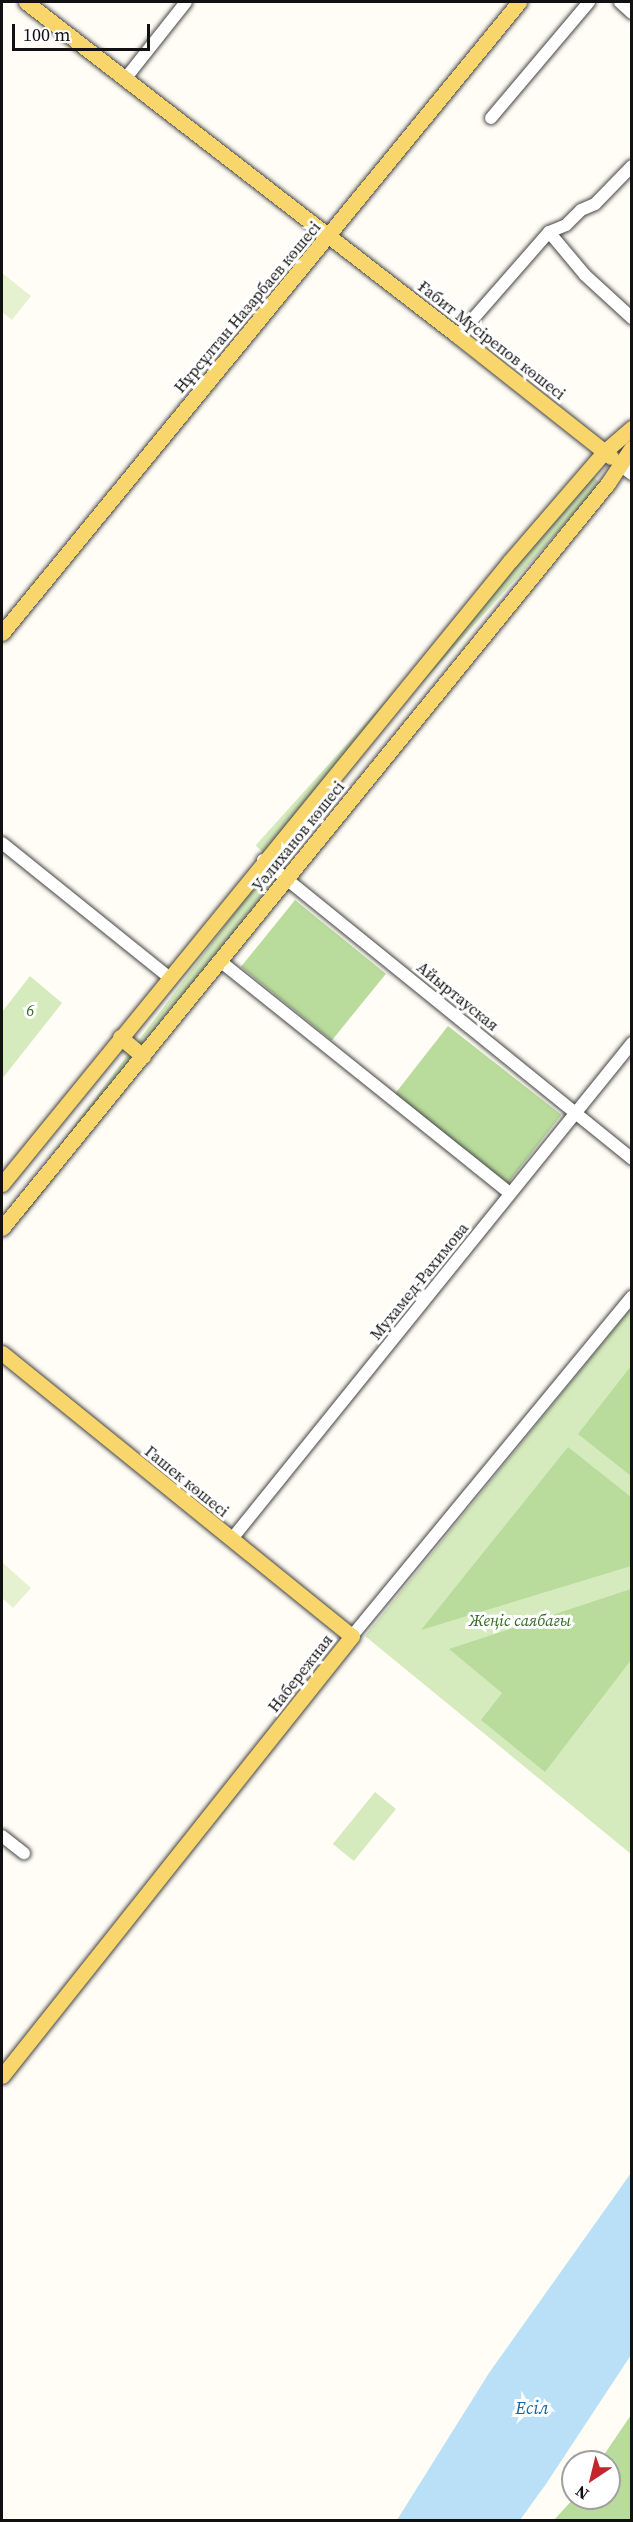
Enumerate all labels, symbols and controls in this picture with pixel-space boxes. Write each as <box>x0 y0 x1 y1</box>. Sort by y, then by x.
scale bar <box>15 12 153 50</box>
text: 100 m <box>23 22 70 47</box>
street label: Нұрсұлтан Назарбаев көшесі <box>170 218 324 396</box>
street label: Ғабит Мүсірепов көшесі <box>415 277 569 403</box>
street label: Уәлиханов көшесі <box>248 777 348 895</box>
street label: Айыртауская <box>413 957 503 1035</box>
park label: 6 <box>26 1000 34 1020</box>
street label: Мухамед-Рахимова <box>366 1219 472 1343</box>
street label: Гашек көшесі <box>141 1441 233 1521</box>
park label: Жеңіс саябағы <box>469 1610 571 1630</box>
street label: Набережная <box>264 1630 336 1716</box>
water label: Есіл <box>515 2397 549 2419</box>
north arrow <box>561 2450 621 2510</box>
text: N <box>571 2481 593 2505</box>

